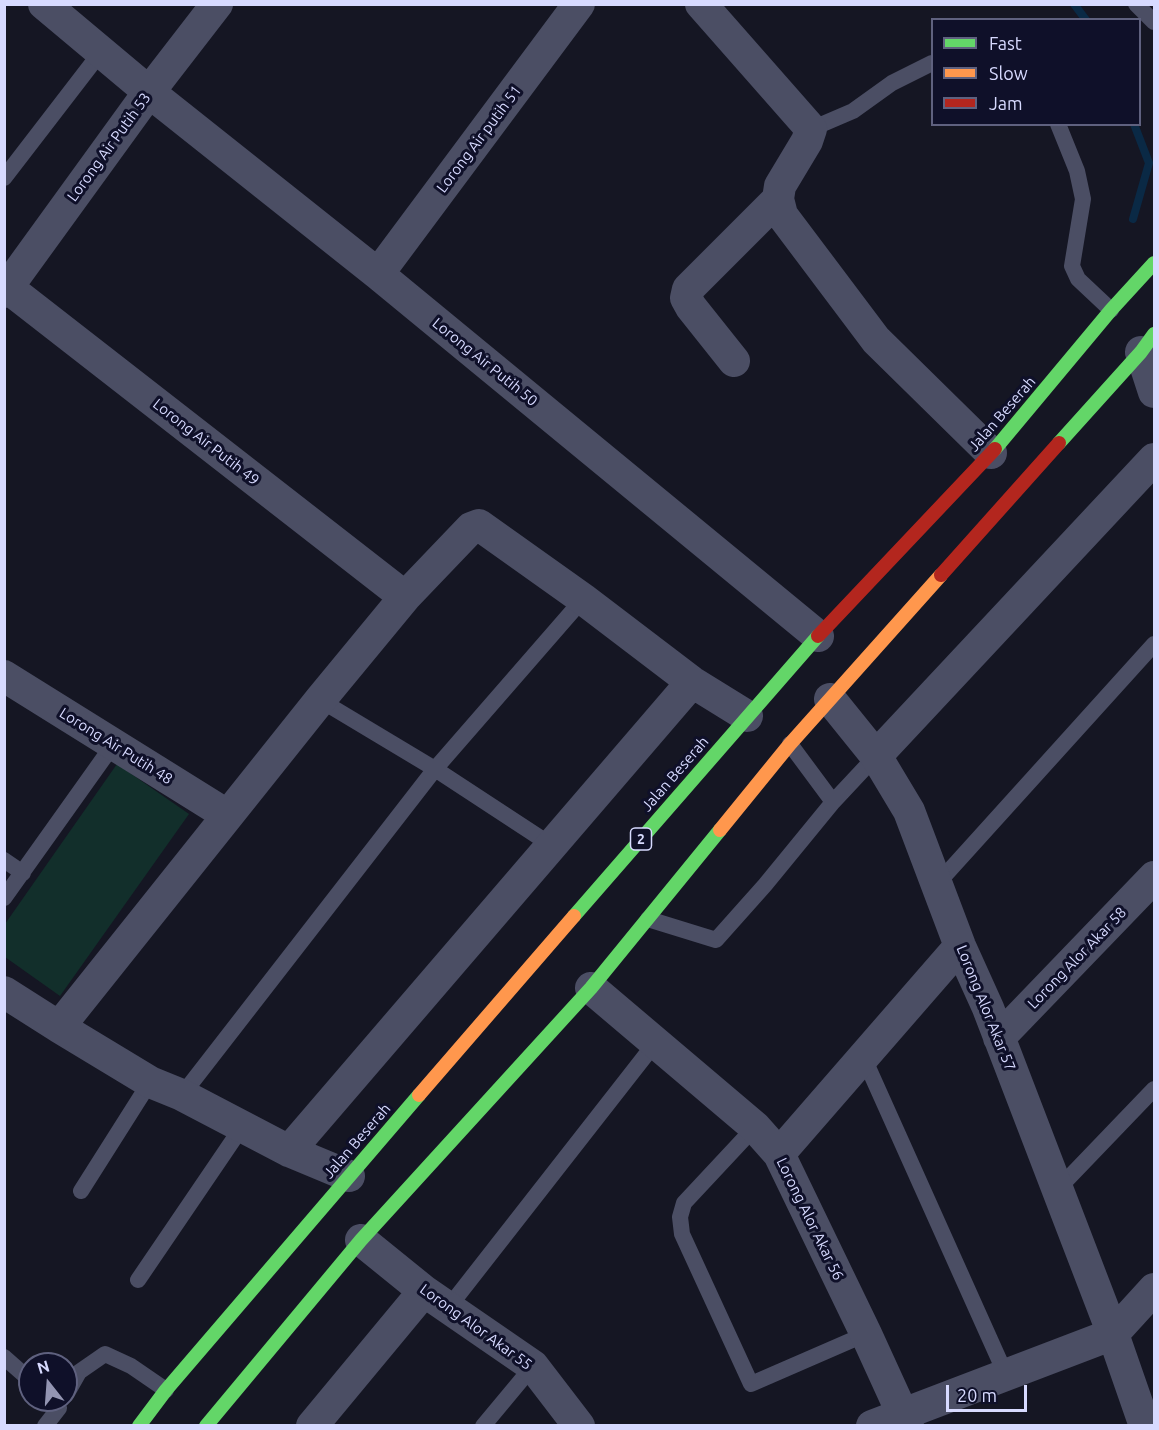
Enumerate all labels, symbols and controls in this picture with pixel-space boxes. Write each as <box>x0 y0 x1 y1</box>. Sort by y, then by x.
legend <box>931 18 1141 126</box>
text: Fast <box>989 33 1022 53</box>
text: Slow <box>989 63 1028 83</box>
street label: Lorong Air putih 51 <box>433 82 525 196</box>
street label: Lorong Air Putih 53 <box>64 89 154 205</box>
text: Jam <box>989 93 1023 113</box>
street label: Lorong Air Putih 50 <box>429 314 541 410</box>
street label: Jalan Beserah <box>965 373 1039 455</box>
street label: Lorong Air Putih 49 <box>149 395 263 489</box>
street label: Lorong Air Putih 48 <box>56 704 176 788</box>
street label: Jalan Beserah <box>638 733 712 815</box>
road number: 2 <box>630 828 652 850</box>
street label: Lorong Alor Akar 58 <box>1024 904 1130 1012</box>
street label: Lorong Alor Akar 57 <box>953 942 1019 1074</box>
street label: Jalan Beserah <box>320 1100 394 1182</box>
street label: Lorong Alor Akar 56 <box>773 1155 847 1283</box>
street label: Lorong Alor Akar 55 <box>416 1280 536 1374</box>
north arrow <box>18 1352 78 1412</box>
text: N <box>35 1356 52 1377</box>
scale bar <box>949 1373 1030 1411</box>
text: 20 m <box>957 1385 997 1405</box>

